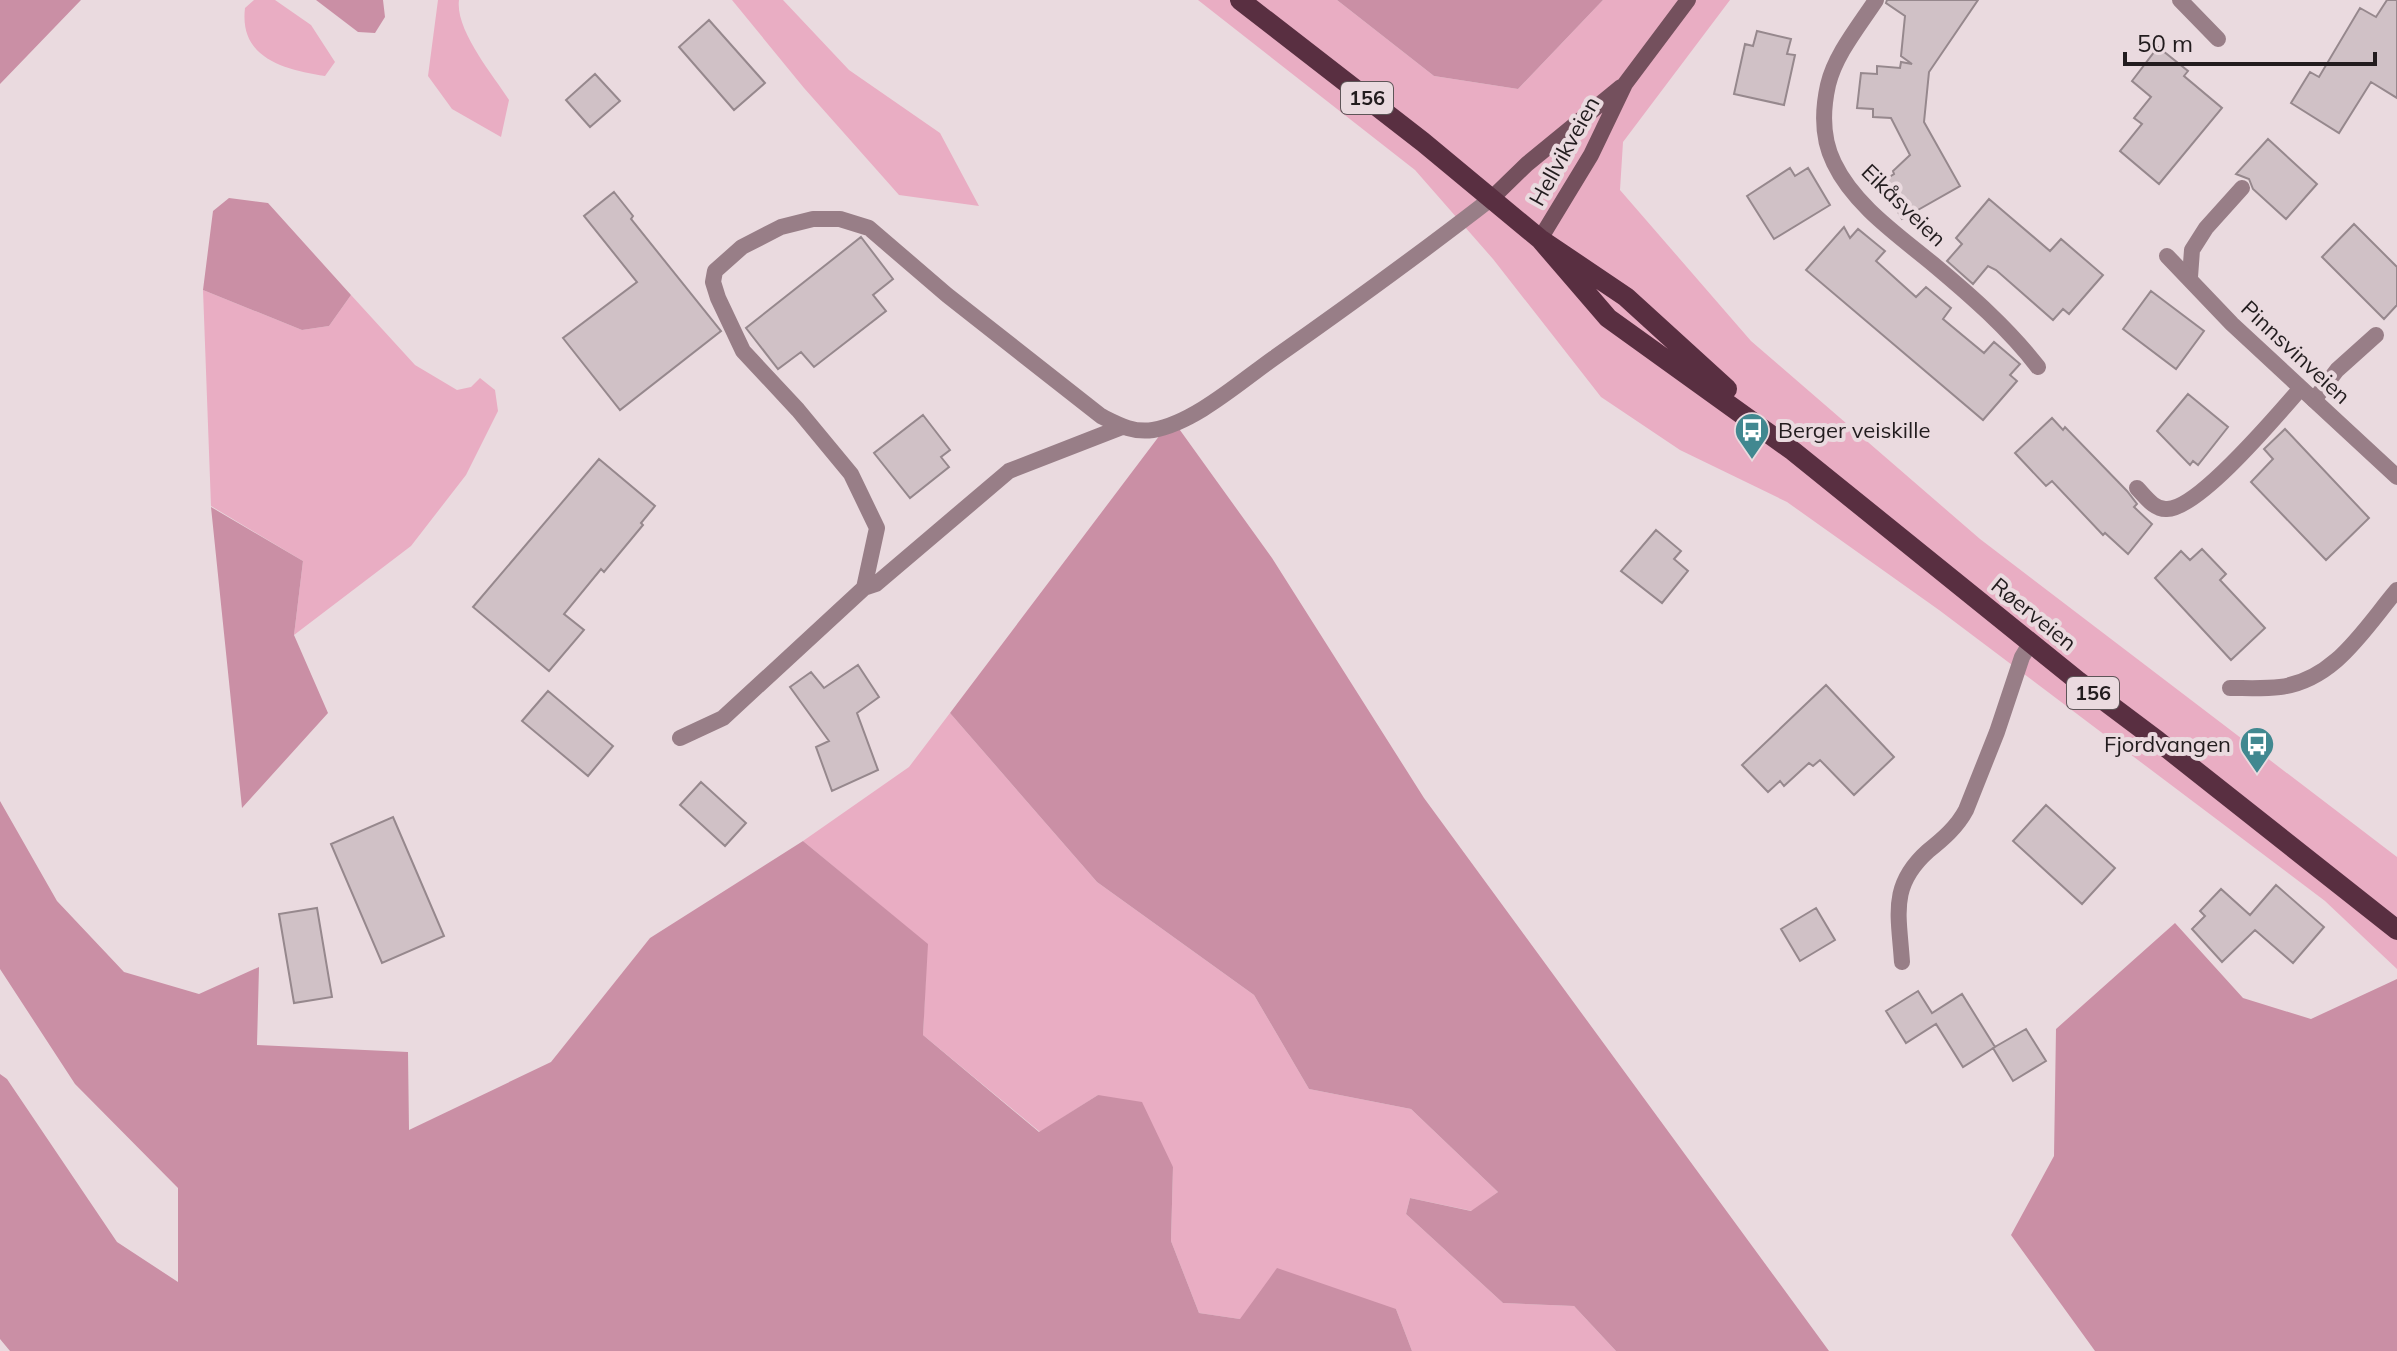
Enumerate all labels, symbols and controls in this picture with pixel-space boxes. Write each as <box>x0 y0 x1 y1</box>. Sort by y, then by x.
scale bar <box>2125 16 2375 66</box>
text: 50 m <box>2137 28 2193 58</box>
road number: 156 <box>1341 82 1393 114</box>
street label: Hellvikveien <box>1522 91 1606 211</box>
street label: Eikåsveien <box>1856 158 1952 252</box>
street label: Pinnsvinveien <box>2236 294 2356 410</box>
bus stop icon: Berger veiskille <box>1733 411 1771 461</box>
place label: Berger veiskille <box>1778 416 1930 444</box>
street label: Røerveien <box>1986 571 2082 657</box>
road number: 156 <box>2067 677 2119 709</box>
bus stop icon: Fjordvangen <box>2238 725 2276 775</box>
place label: Fjordvangen <box>2104 730 2231 758</box>

